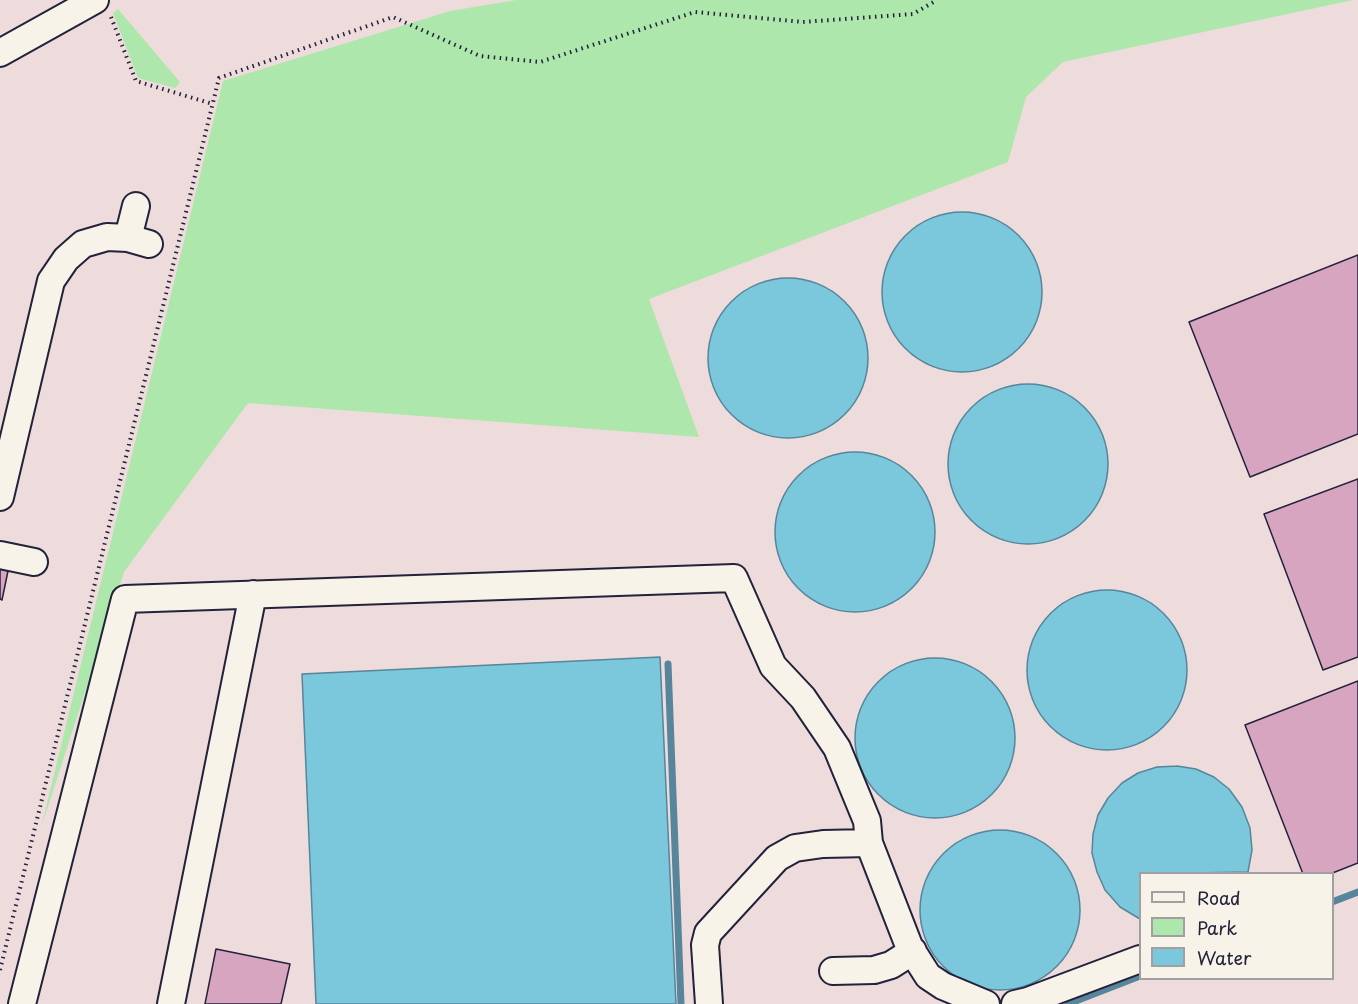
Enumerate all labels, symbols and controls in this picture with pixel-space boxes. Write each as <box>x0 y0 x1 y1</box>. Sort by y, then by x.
legend <box>1139 872 1334 980</box>
text: Road <box>1197 884 1241 911</box>
text: Park <box>1197 914 1237 941</box>
text: Water <box>1197 944 1251 971</box>

